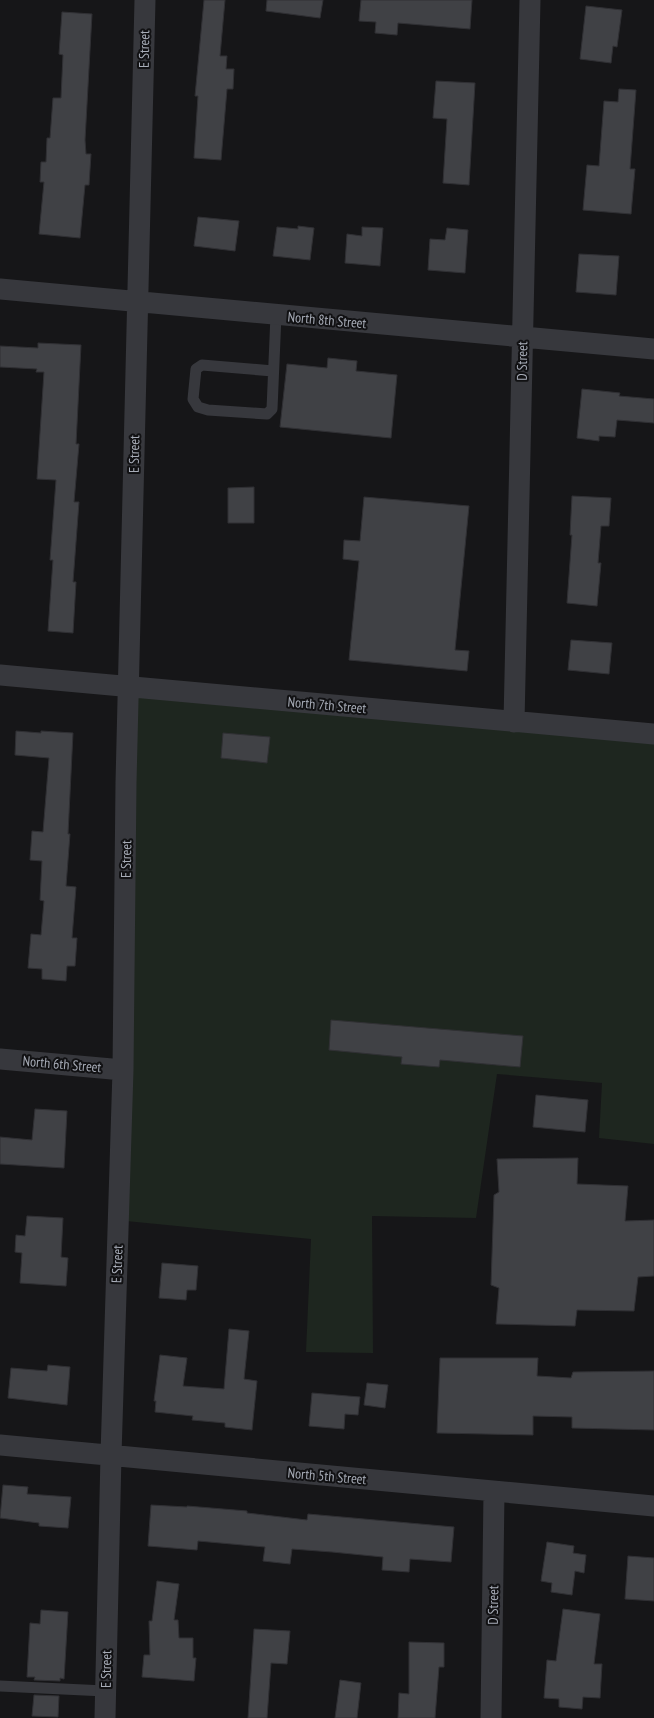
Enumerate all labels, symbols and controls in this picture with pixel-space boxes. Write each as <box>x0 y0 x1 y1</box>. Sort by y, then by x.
street label: E Street <box>135 30 153 68</box>
street label: North 8th Street <box>287 308 367 332</box>
street label: D Street <box>513 341 531 381</box>
street label: E Street <box>125 435 143 473</box>
street label: North 7th Street <box>287 693 367 717</box>
street label: E Street <box>117 840 135 878</box>
street label: North 6th Street <box>22 1052 102 1076</box>
street label: E Street <box>107 1245 127 1283</box>
street label: North 5th Street <box>287 1464 367 1488</box>
street label: D Street <box>484 1585 502 1625</box>
street label: E Street <box>97 1650 115 1688</box>

